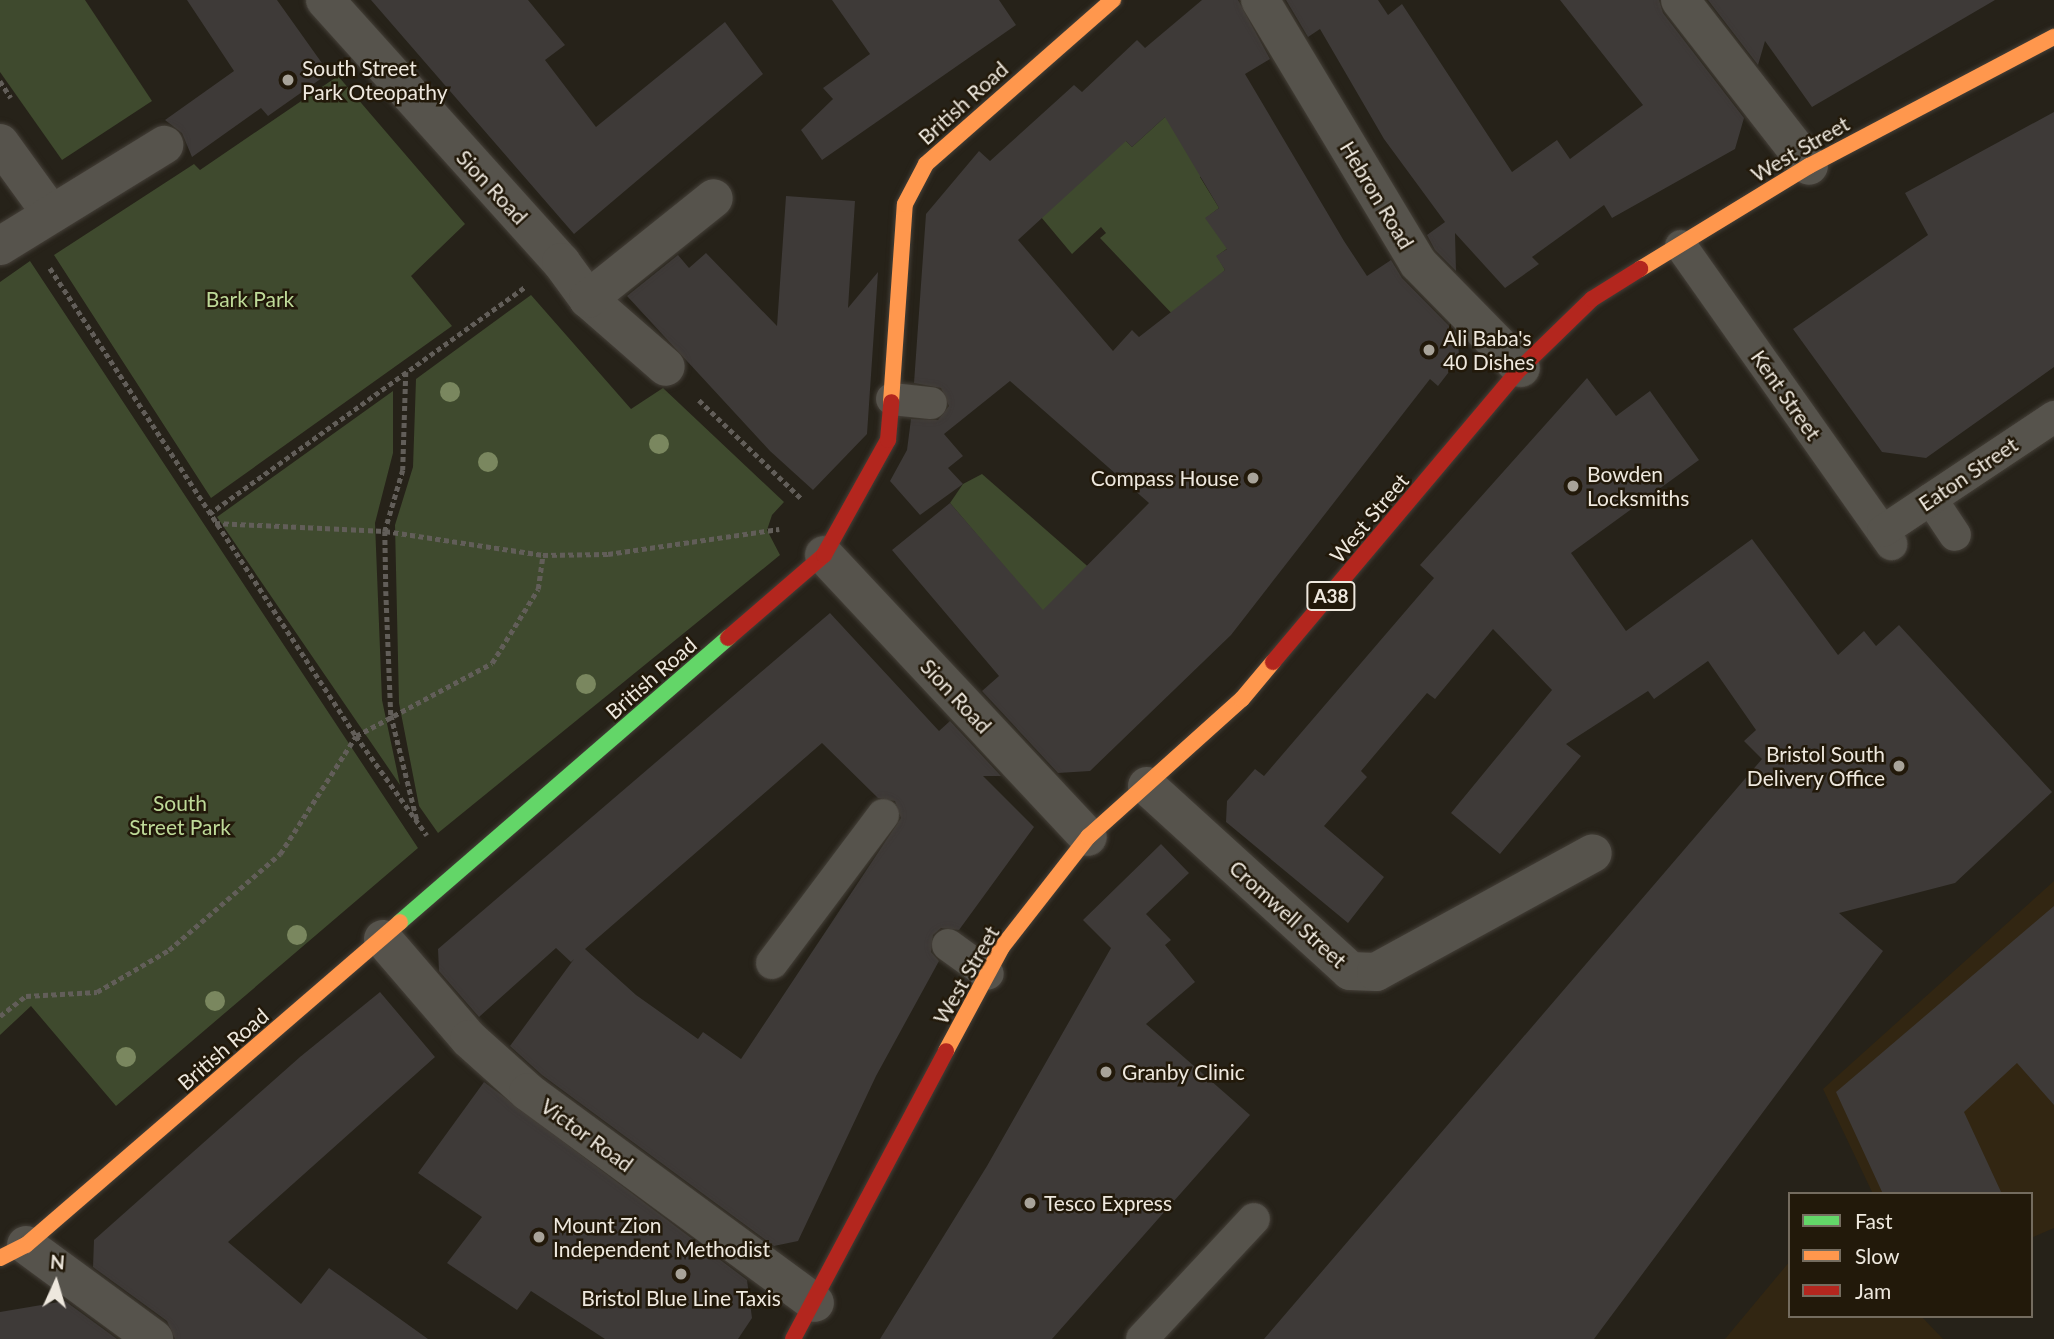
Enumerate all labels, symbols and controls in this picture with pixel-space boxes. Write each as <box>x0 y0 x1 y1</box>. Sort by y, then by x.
place label: South Street Park Oteopathy <box>302 55 448 105</box>
street label: British Road <box>913 56 1013 150</box>
marker: South Street Park Oteopathy <box>280 72 296 88</box>
street label: West Street <box>1747 111 1853 187</box>
street label: Hebron Road <box>1335 137 1419 253</box>
street label: Sion Road <box>451 145 533 229</box>
park label: Bark Park <box>206 286 294 312</box>
place label: Ali Baba's 40 Dishes <box>1443 325 1535 375</box>
marker: Ali Baba's 40 Dishes <box>1421 342 1437 358</box>
street label: Kent Street <box>1746 345 1826 445</box>
street label: Eaton Street <box>1914 432 2022 516</box>
place label: Bowden Locksmiths <box>1587 461 1689 511</box>
place label: Compass House <box>1091 465 1239 491</box>
street label: West Street <box>1324 468 1414 568</box>
marker: Compass House <box>1245 470 1261 486</box>
marker: Bowden Locksmiths <box>1565 478 1581 494</box>
road number: A38 <box>1305 580 1357 611</box>
street label: British Road <box>601 632 701 724</box>
street label: Sion Road <box>915 654 997 738</box>
place label: Bristol South Delivery Office <box>1746 741 1885 791</box>
marker: Bristol South Delivery Office <box>1891 758 1907 774</box>
park label: South Street Park <box>129 790 231 840</box>
street label: Cromwell Street <box>1224 855 1352 973</box>
street label: West Street <box>928 922 1004 1028</box>
street label: British Road <box>173 1003 273 1095</box>
place label: Granby Clinic <box>1122 1059 1245 1085</box>
marker: Granby Clinic <box>1096 1062 1116 1082</box>
street label: Victor Road <box>536 1093 638 1177</box>
place label: Tesco Express <box>1044 1190 1172 1216</box>
legend <box>1788 1192 2033 1318</box>
marker: Tesco Express <box>1022 1195 1038 1211</box>
text: Fast <box>1855 1208 1892 1233</box>
place label: Mount Zion Independent Methodist <box>553 1212 770 1262</box>
marker: Mount Zion Independent Methodist <box>531 1229 547 1245</box>
text: Slow <box>1855 1243 1899 1268</box>
north arrow <box>21 1248 91 1318</box>
text: N <box>49 1250 66 1274</box>
marker: Bristol Blue Line Taxis <box>673 1266 689 1282</box>
text: Jam <box>1855 1278 1891 1303</box>
place label: Bristol Blue Line Taxis <box>581 1285 781 1311</box>

